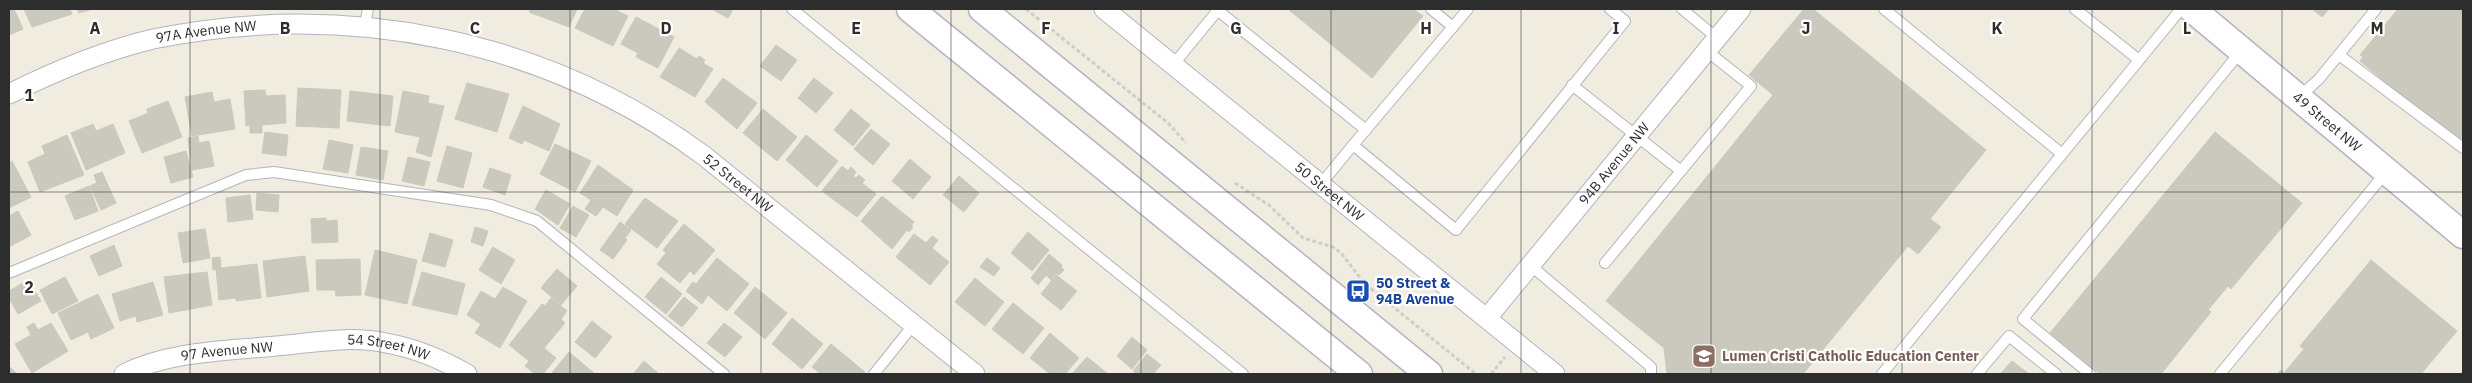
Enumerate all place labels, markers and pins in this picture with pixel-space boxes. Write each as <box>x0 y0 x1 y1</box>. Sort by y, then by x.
place label: 50 Street & 94B Avenue <box>1376 274 1455 308</box>
bus stop icon: 50 Street & 94B Avenue <box>1345 278 1371 304</box>
school or university icon: Lumen Cristi Catholic Education Center <box>1691 343 1717 369</box>
place label: Lumen Cristi Catholic Education Center <box>1722 347 1979 365</box>

